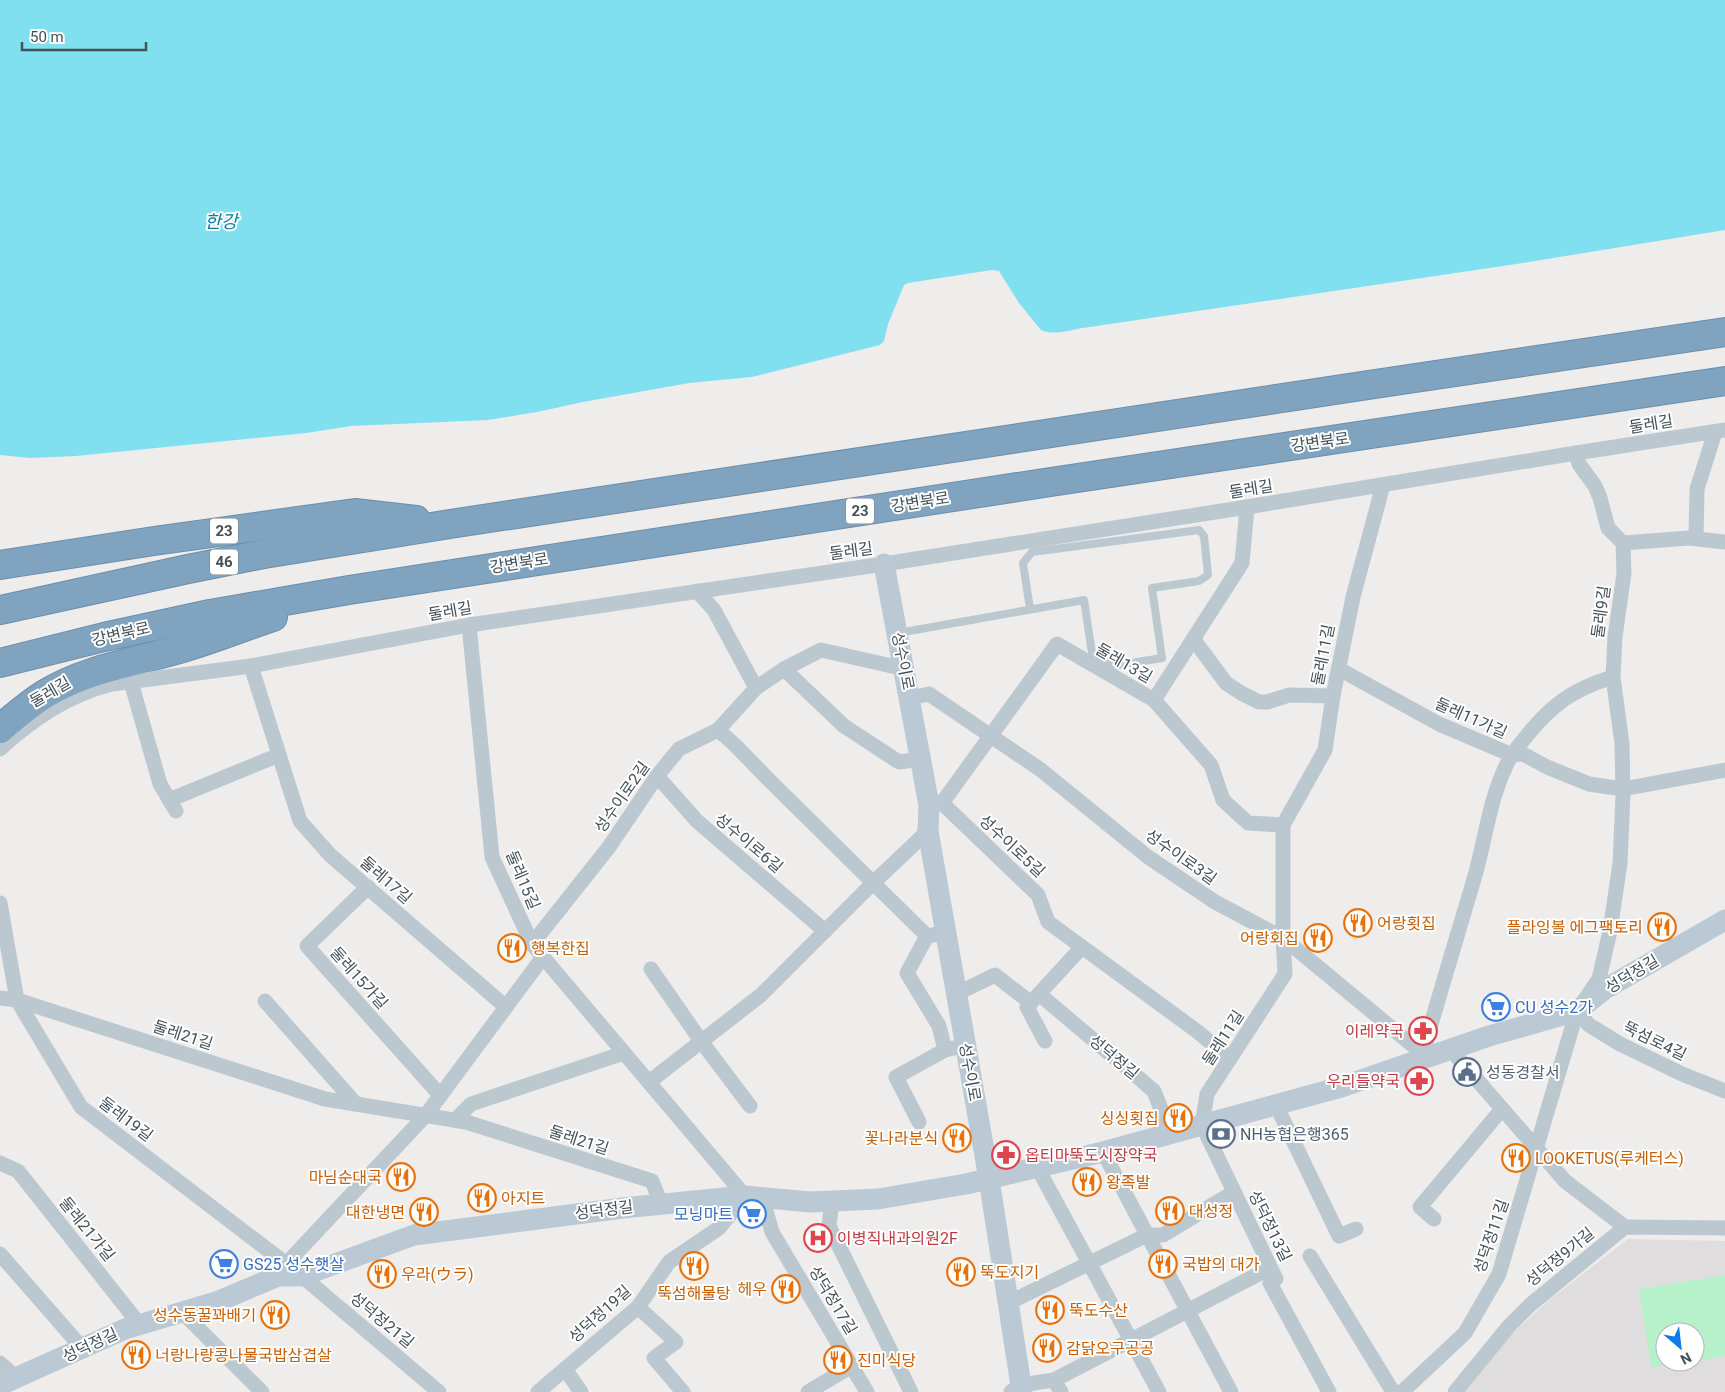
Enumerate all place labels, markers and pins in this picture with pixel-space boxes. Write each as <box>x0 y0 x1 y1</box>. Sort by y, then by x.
restaurant icon: 어랑횟집 <box>1343 908 1373 938</box>
restaurant icon: 플라잉볼 에그팩토리 <box>1647 912 1677 942</box>
place label: 어랑횟집 <box>1377 914 1436 933</box>
place label: 플라잉볼 에그팩토리 <box>1507 918 1643 937</box>
restaurant icon: 어랑회집 <box>1303 923 1333 953</box>
place label: 어랑회집 <box>1240 929 1299 948</box>
restaurant icon: 행복한집 <box>497 933 527 963</box>
place label: 행복한집 <box>531 939 590 958</box>
supermarket icon: CU 성수2가 <box>1481 992 1511 1022</box>
place label: CU 성수2가 <box>1515 998 1593 1017</box>
pharmacy icon: 이레약국 <box>1408 1016 1438 1046</box>
place label: 이레약국 <box>1345 1022 1404 1041</box>
public building icon: 성동경찰서 <box>1452 1057 1482 1087</box>
place label: 성동경찰서 <box>1486 1063 1560 1082</box>
pharmacy icon: 우리들약국 <box>1404 1066 1434 1096</box>
place label: 우리들약국 <box>1326 1072 1400 1091</box>
restaurant icon: 싱싱횟집 <box>1163 1103 1193 1133</box>
place label: 싱싱횟집 <box>1100 1109 1159 1128</box>
bank icon: NH농협은행365 <box>1206 1119 1236 1149</box>
restaurant icon: 꽃나라분식 <box>942 1123 972 1153</box>
place label: NH농협은행365 <box>1240 1125 1349 1144</box>
place label: 꽃나라분식 <box>864 1129 938 1148</box>
pharmacy icon: 옵티마뚝도시장약국 <box>991 1140 1021 1170</box>
restaurant icon: LOOKETUS(루케터스) <box>1501 1143 1531 1173</box>
place label: 옵티마뚝도시장약국 <box>1025 1146 1157 1165</box>
place label: LOOKETUS(루케터스) <box>1535 1149 1684 1168</box>
restaurant icon: 마님순대국 <box>386 1162 416 1192</box>
restaurant icon: 왕족발 <box>1072 1167 1102 1197</box>
place label: 마님순대국 <box>308 1168 382 1187</box>
place label: 왕족발 <box>1106 1173 1150 1192</box>
restaurant icon: 아지트 <box>467 1183 497 1213</box>
place label: 아지트 <box>501 1189 545 1208</box>
restaurant icon: 대성정 <box>1155 1196 1185 1226</box>
restaurant icon: 대한냉면 <box>409 1197 439 1227</box>
supermarket icon: 모닝마트 <box>737 1199 767 1229</box>
place label: 대성정 <box>1189 1202 1233 1221</box>
place label: 대한냉면 <box>346 1203 405 1222</box>
place label: 모닝마트 <box>674 1205 733 1224</box>
hospital icon: 이병직내과의원2F <box>803 1223 833 1253</box>
place label: 이병직내과의원2F <box>837 1229 958 1248</box>
supermarket icon: GS25 성수햇살 <box>209 1249 239 1279</box>
restaurant icon: 국밥의 대가 <box>1148 1249 1178 1279</box>
restaurant icon: 뚝섬해물탕 <box>679 1251 709 1281</box>
place label: GS25 성수햇살 <box>243 1255 345 1274</box>
place label: 국밥의 대가 <box>1182 1255 1260 1274</box>
restaurant icon: 뚝도지기 <box>946 1257 976 1287</box>
restaurant icon: 우라(ウラ) <box>367 1259 397 1289</box>
place label: 뚝도지기 <box>980 1263 1039 1282</box>
place label: 우라(ウラ) <box>401 1265 474 1284</box>
restaurant icon: 헤우 <box>771 1274 801 1304</box>
place label: 헤우 <box>738 1280 767 1299</box>
place label: 뚝섬해물탕 <box>657 1284 731 1303</box>
restaurant icon: 뚝도수산 <box>1035 1295 1065 1325</box>
restaurant icon: 성수동꿀꽈배기 <box>260 1300 290 1330</box>
place label: 뚝도수산 <box>1069 1301 1128 1320</box>
place label: 성수동꿀꽈배기 <box>153 1306 256 1325</box>
restaurant icon: 감닭오구공공 <box>1032 1333 1062 1363</box>
place label: 감닭오구공공 <box>1066 1339 1154 1358</box>
restaurant icon: 너랑나랑콩나물국밥삼겹살 <box>121 1340 151 1370</box>
restaurant icon: 진미식당 <box>823 1345 853 1375</box>
place label: 너랑나랑콩나물국밥삼겹살 <box>155 1346 332 1365</box>
place label: 진미식당 <box>857 1351 916 1370</box>

